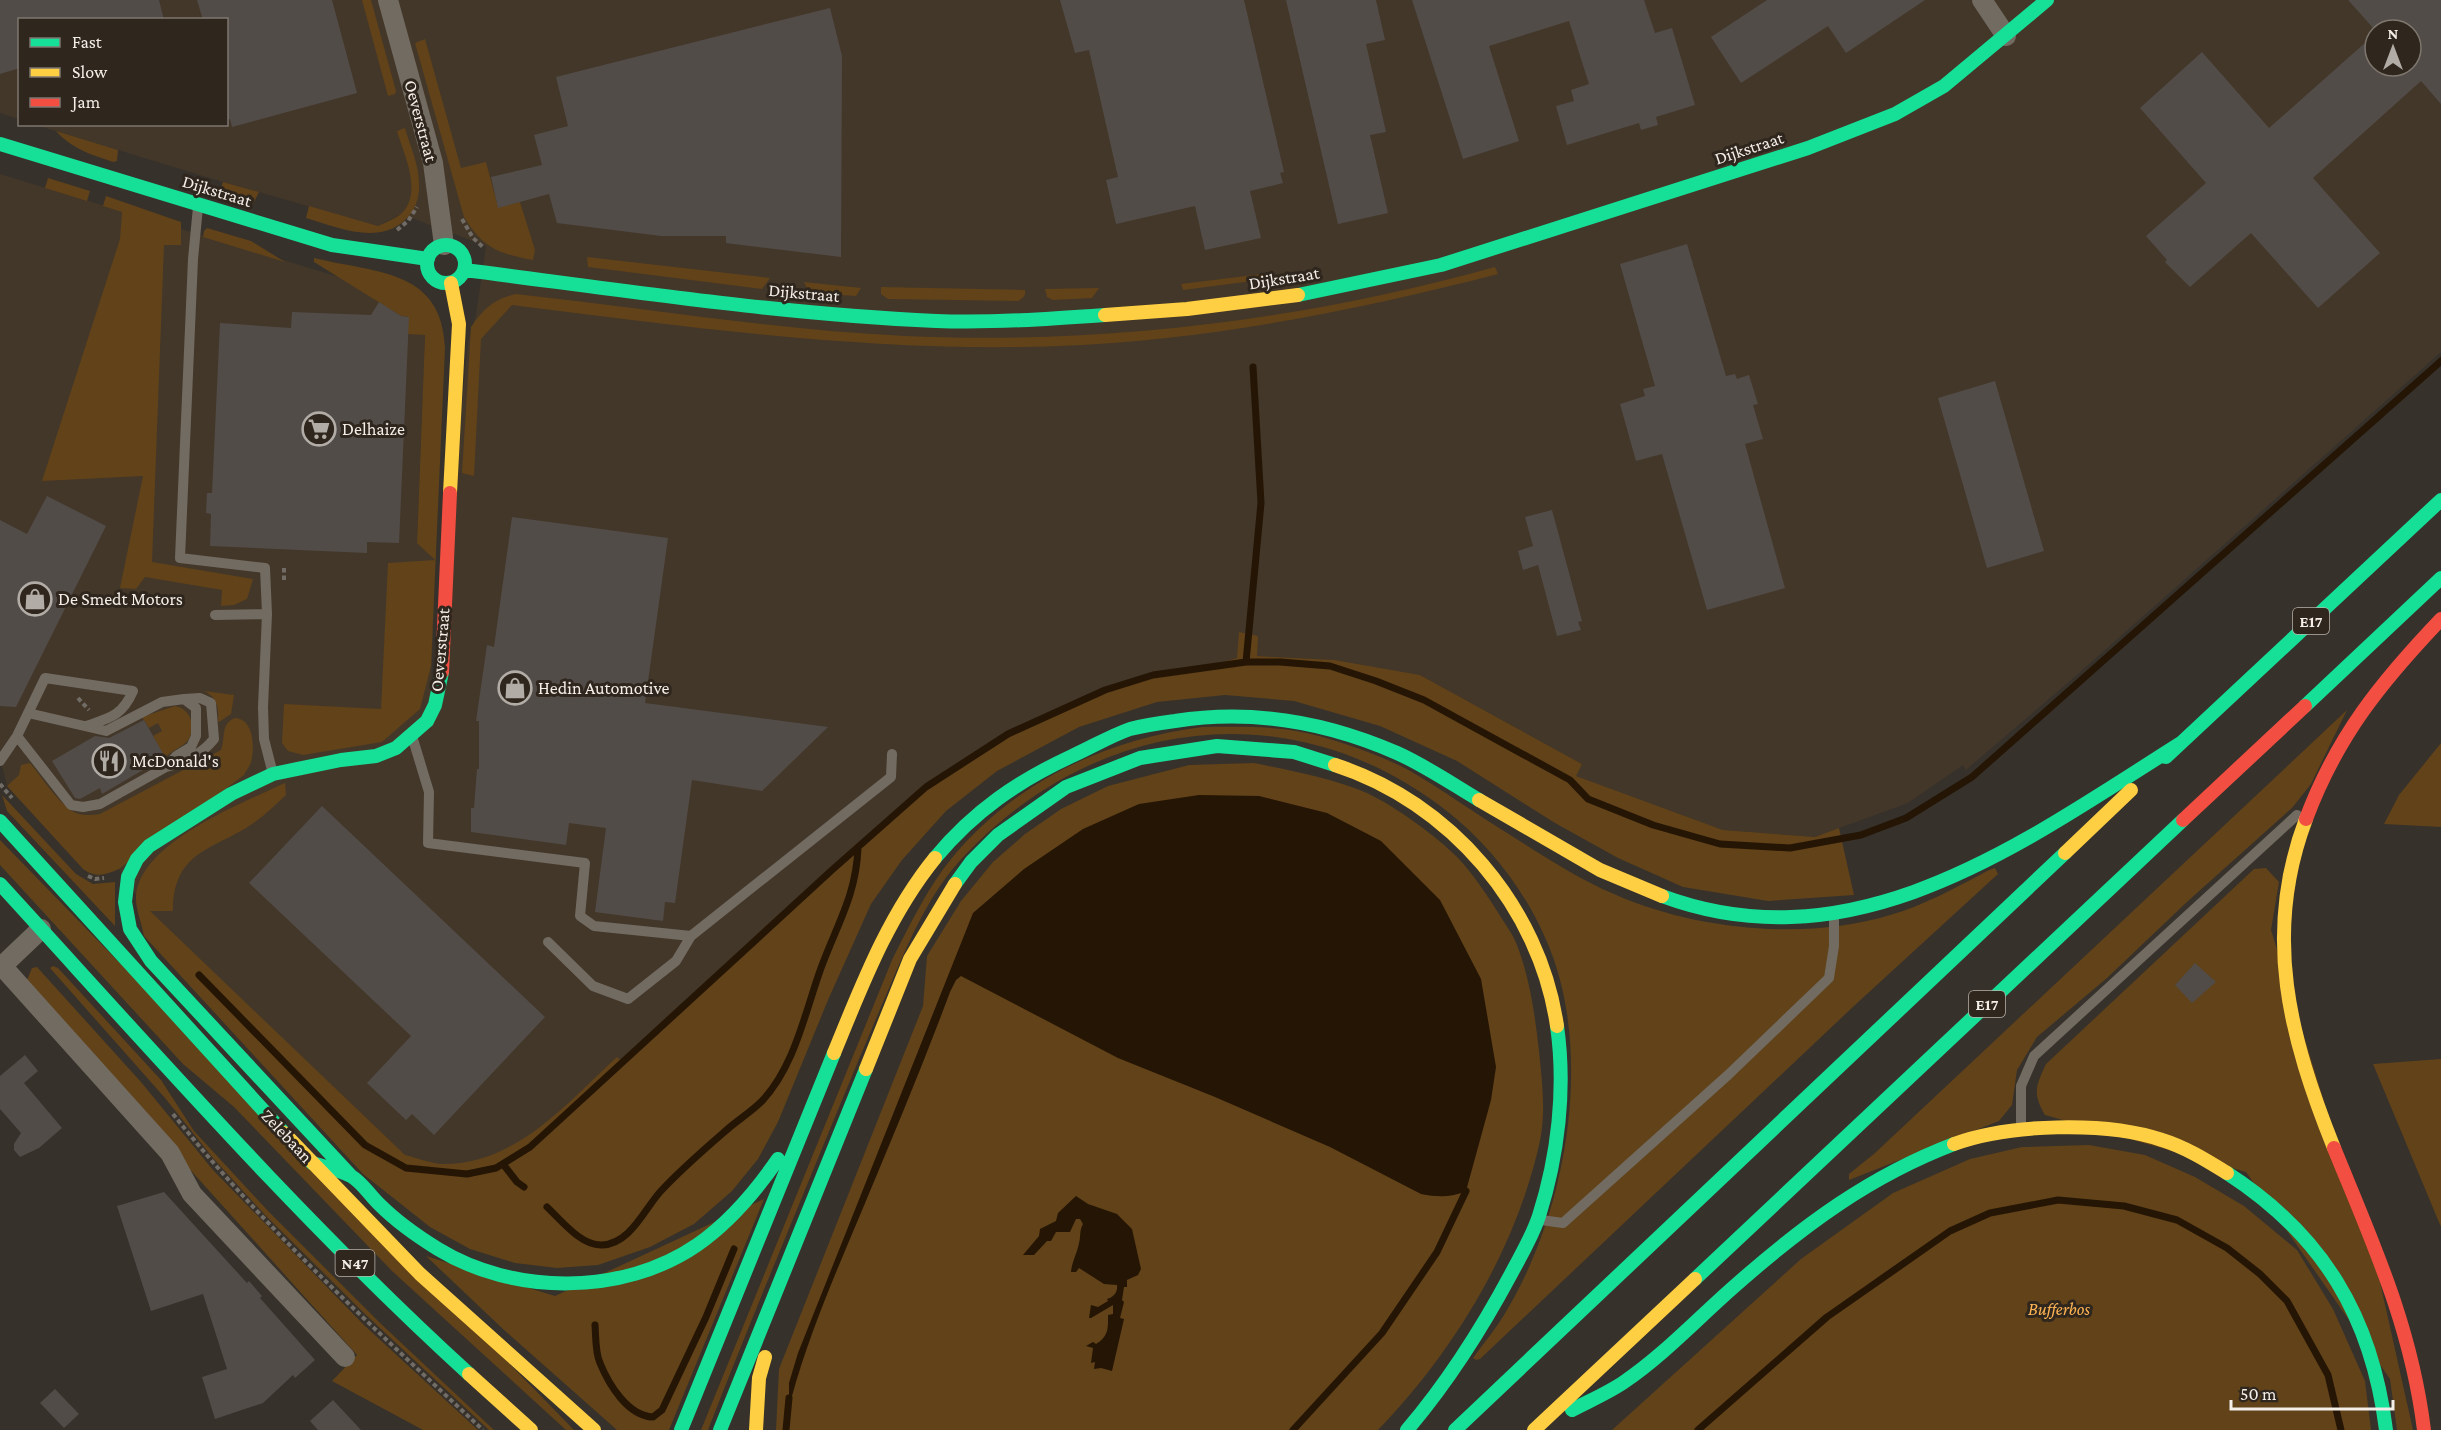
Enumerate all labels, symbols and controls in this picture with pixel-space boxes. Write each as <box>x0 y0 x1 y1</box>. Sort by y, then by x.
legend <box>18 18 228 126</box>
north arrow <box>2363 18 2423 78</box>
text: N <box>2388 25 2399 42</box>
text: Fast <box>72 32 103 52</box>
text: Slow <box>72 62 108 82</box>
street label: Oeverstraat <box>400 78 442 165</box>
text: Jam <box>70 92 101 112</box>
street label: Dijkstraat <box>1712 127 1787 169</box>
street label: Dijkstraat <box>180 171 255 212</box>
street label: Dijkstraat <box>1247 262 1322 294</box>
street label: Dijkstraat <box>767 280 841 307</box>
supermarket icon: Delhaize <box>301 411 337 447</box>
place label: Delhaize <box>342 419 405 439</box>
shop icon: De Smedt Motors <box>17 581 53 617</box>
place label: De Smedt Motors <box>58 589 183 609</box>
street label: Oeverstraat <box>426 606 454 693</box>
road number: E17 <box>2293 608 2329 634</box>
shop icon: Hedin Automotive <box>497 670 533 706</box>
place label: Hedin Automotive <box>538 678 670 698</box>
restaurant icon: McDonald's <box>91 743 127 779</box>
place label: McDonald's <box>132 751 219 771</box>
road number: E17 <box>1969 991 2005 1017</box>
street label: Zelebaan <box>257 1105 317 1167</box>
road number: N47 <box>336 1250 374 1276</box>
park label: Bufferbos <box>2028 1299 2091 1319</box>
scale bar <box>2231 1373 2393 1411</box>
text: 50 m <box>2240 1384 2277 1404</box>

